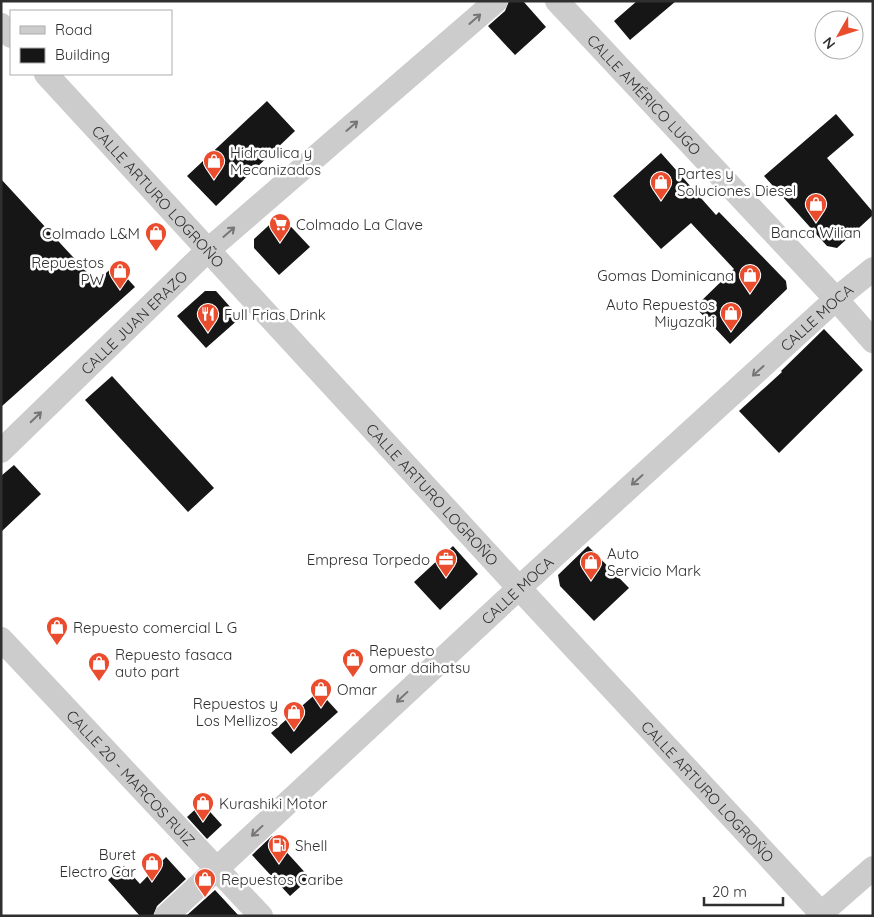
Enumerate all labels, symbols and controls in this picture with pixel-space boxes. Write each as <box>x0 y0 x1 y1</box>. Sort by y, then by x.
legend <box>10 10 172 75</box>
north arrow <box>814 10 864 60</box>
one-way arrow <box>469 13 482 25</box>
text: Road <box>55 20 92 39</box>
street label: CALLE AMÉRICO LUGO <box>583 30 706 159</box>
text: N <box>819 34 839 53</box>
text: Building <box>55 45 110 64</box>
one-way arrow <box>346 120 359 131</box>
street label: CALLE ARTURO LOGROÑO <box>88 121 229 271</box>
place label: Hidraulica y Mecanizados <box>230 143 321 179</box>
shop icon: Hidraulica y Mecanizados <box>202 149 226 180</box>
place label: Partes y Soluciones Diesel <box>677 164 796 200</box>
shop icon: Partes y Soluciones Diesel <box>649 170 673 201</box>
shop icon: Banca Wilian <box>804 192 828 223</box>
supermarket icon: Colmado La Clave <box>268 212 292 243</box>
place label: Colmado La Clave <box>296 215 423 234</box>
shop icon: Colmado L&M <box>144 221 168 252</box>
place label: Banca Wilian <box>771 223 861 242</box>
place label: Colmado L&M <box>42 224 140 243</box>
one-way arrow <box>223 226 236 238</box>
place label: Repuestos PW <box>31 253 104 289</box>
shop icon: Repuestos PW <box>108 259 132 290</box>
shop icon: Gomas Dominicana <box>738 263 762 294</box>
street label: CALLE JUAN ERAZO <box>76 266 191 378</box>
place label: Gomas Dominicana <box>597 266 734 285</box>
street label: CALLE MOCA <box>776 280 857 355</box>
place label: Auto Repuestos Miyazaki <box>606 295 715 331</box>
shop icon: Auto Repuestos Miyazaki <box>719 301 743 332</box>
restaurant icon: Full Frias Drink <box>196 302 220 333</box>
place label: Full Frias Drink <box>224 305 326 324</box>
one-way arrow <box>751 365 764 376</box>
one-way arrow <box>30 411 43 423</box>
street label: CALLE ARTURO LOGROÑO <box>362 419 503 569</box>
one-way arrow <box>631 474 644 486</box>
place label: Auto Servicio Mark <box>607 544 701 580</box>
office icon: Empresa Torpedo <box>434 547 458 578</box>
place label: Empresa Torpedo <box>307 550 430 569</box>
shop icon: Auto Servicio Mark <box>579 550 603 581</box>
street label: CALLE MOCA <box>477 552 557 628</box>
shop icon: Repuesto comercial L G <box>45 615 69 646</box>
place label: Repuesto comercial L G <box>73 618 237 637</box>
place label: Repuesto omar daihatsu <box>369 641 471 677</box>
place label: Repuesto fasaca auto part <box>115 645 232 681</box>
shop icon: Repuesto omar daihatsu <box>341 647 365 678</box>
shop icon: Repuesto fasaca auto part <box>87 651 111 682</box>
shop icon: Omar <box>309 677 333 708</box>
place label: Omar <box>337 680 377 699</box>
one-way arrow <box>395 691 408 703</box>
place label: Repuestos y Los Mellizos <box>193 694 278 730</box>
shop icon: Repuestos y Los Mellizos <box>282 700 306 731</box>
street label: CALLE 20 - MARCOS RUIZ <box>63 706 199 849</box>
street label: CALLE ARTURO LOGROÑO <box>637 716 778 866</box>
shop icon: Kurashiki Motor <box>191 791 215 822</box>
place label: Kurashiki Motor <box>219 794 328 813</box>
one-way arrow <box>251 825 263 837</box>
fuel station icon: Shell <box>267 833 291 864</box>
place label: Shell <box>295 836 327 855</box>
place label: Buret Electro Car <box>60 845 136 881</box>
shop icon: Buret Electro Car <box>140 851 164 882</box>
shop icon: Repuestos Caribe <box>193 867 217 898</box>
place label: Repuestos Caribe <box>221 870 343 889</box>
scale bar <box>704 874 783 906</box>
text: 20 m <box>712 882 747 901</box>

